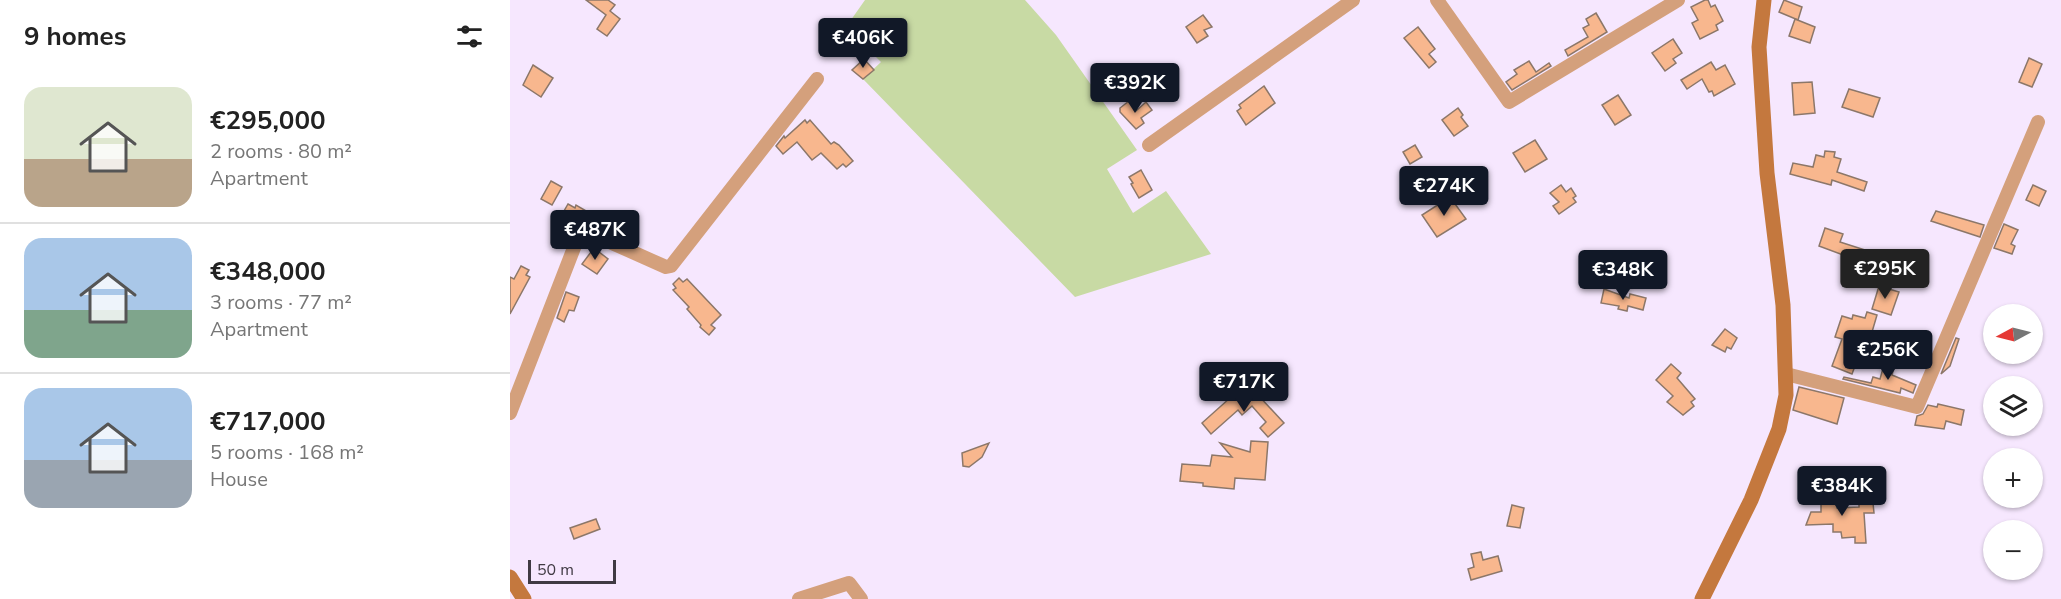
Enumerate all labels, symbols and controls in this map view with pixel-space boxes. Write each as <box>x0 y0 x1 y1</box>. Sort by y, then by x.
pin: €406K <box>821 18 905 69</box>
text: 9 homes <box>24 19 126 54</box>
icon: filters <box>453 20 486 53</box>
text: €406K <box>832 24 894 51</box>
pin: €392K <box>1093 63 1177 114</box>
text: €392K <box>1104 69 1166 96</box>
text: €295,000 <box>210 103 326 138</box>
icon: home <box>72 111 144 183</box>
text: 2 rooms · 80 m² <box>210 138 352 165</box>
text: Apartment <box>210 165 308 192</box>
pin: €274K <box>1402 166 1486 217</box>
text: €274K <box>1413 172 1475 199</box>
pin: €487K <box>553 210 637 261</box>
text: €487K <box>564 216 626 243</box>
pin: €295K <box>1843 249 1927 300</box>
pin: €348K <box>1581 250 1665 301</box>
text: €348,000 <box>210 254 326 289</box>
text: €295K <box>1854 255 1916 282</box>
text: €348K <box>1592 256 1654 283</box>
icon: home <box>72 262 144 334</box>
text: 3 rooms · 77 m² <box>210 289 352 316</box>
north arrow <box>1983 304 2043 364</box>
map controls <box>1983 304 2043 580</box>
text: Apartment <box>210 316 308 343</box>
pin: €256K <box>1846 330 1930 381</box>
text: €256K <box>1857 336 1919 363</box>
pin: €717K <box>1202 362 1286 413</box>
text: €717K <box>1213 368 1275 395</box>
button: layers <box>1983 376 2043 436</box>
text: €717,000 <box>210 404 326 439</box>
icon: home <box>72 412 144 484</box>
text: 5 rooms · 168 m² <box>210 439 364 466</box>
button: + <box>1983 448 2043 508</box>
text: House <box>210 466 268 493</box>
pin: €384K <box>1800 466 1884 517</box>
text: €384K <box>1811 472 1873 499</box>
button: − <box>1983 520 2043 580</box>
scale bar <box>528 557 616 584</box>
text: 50 m <box>537 559 574 581</box>

